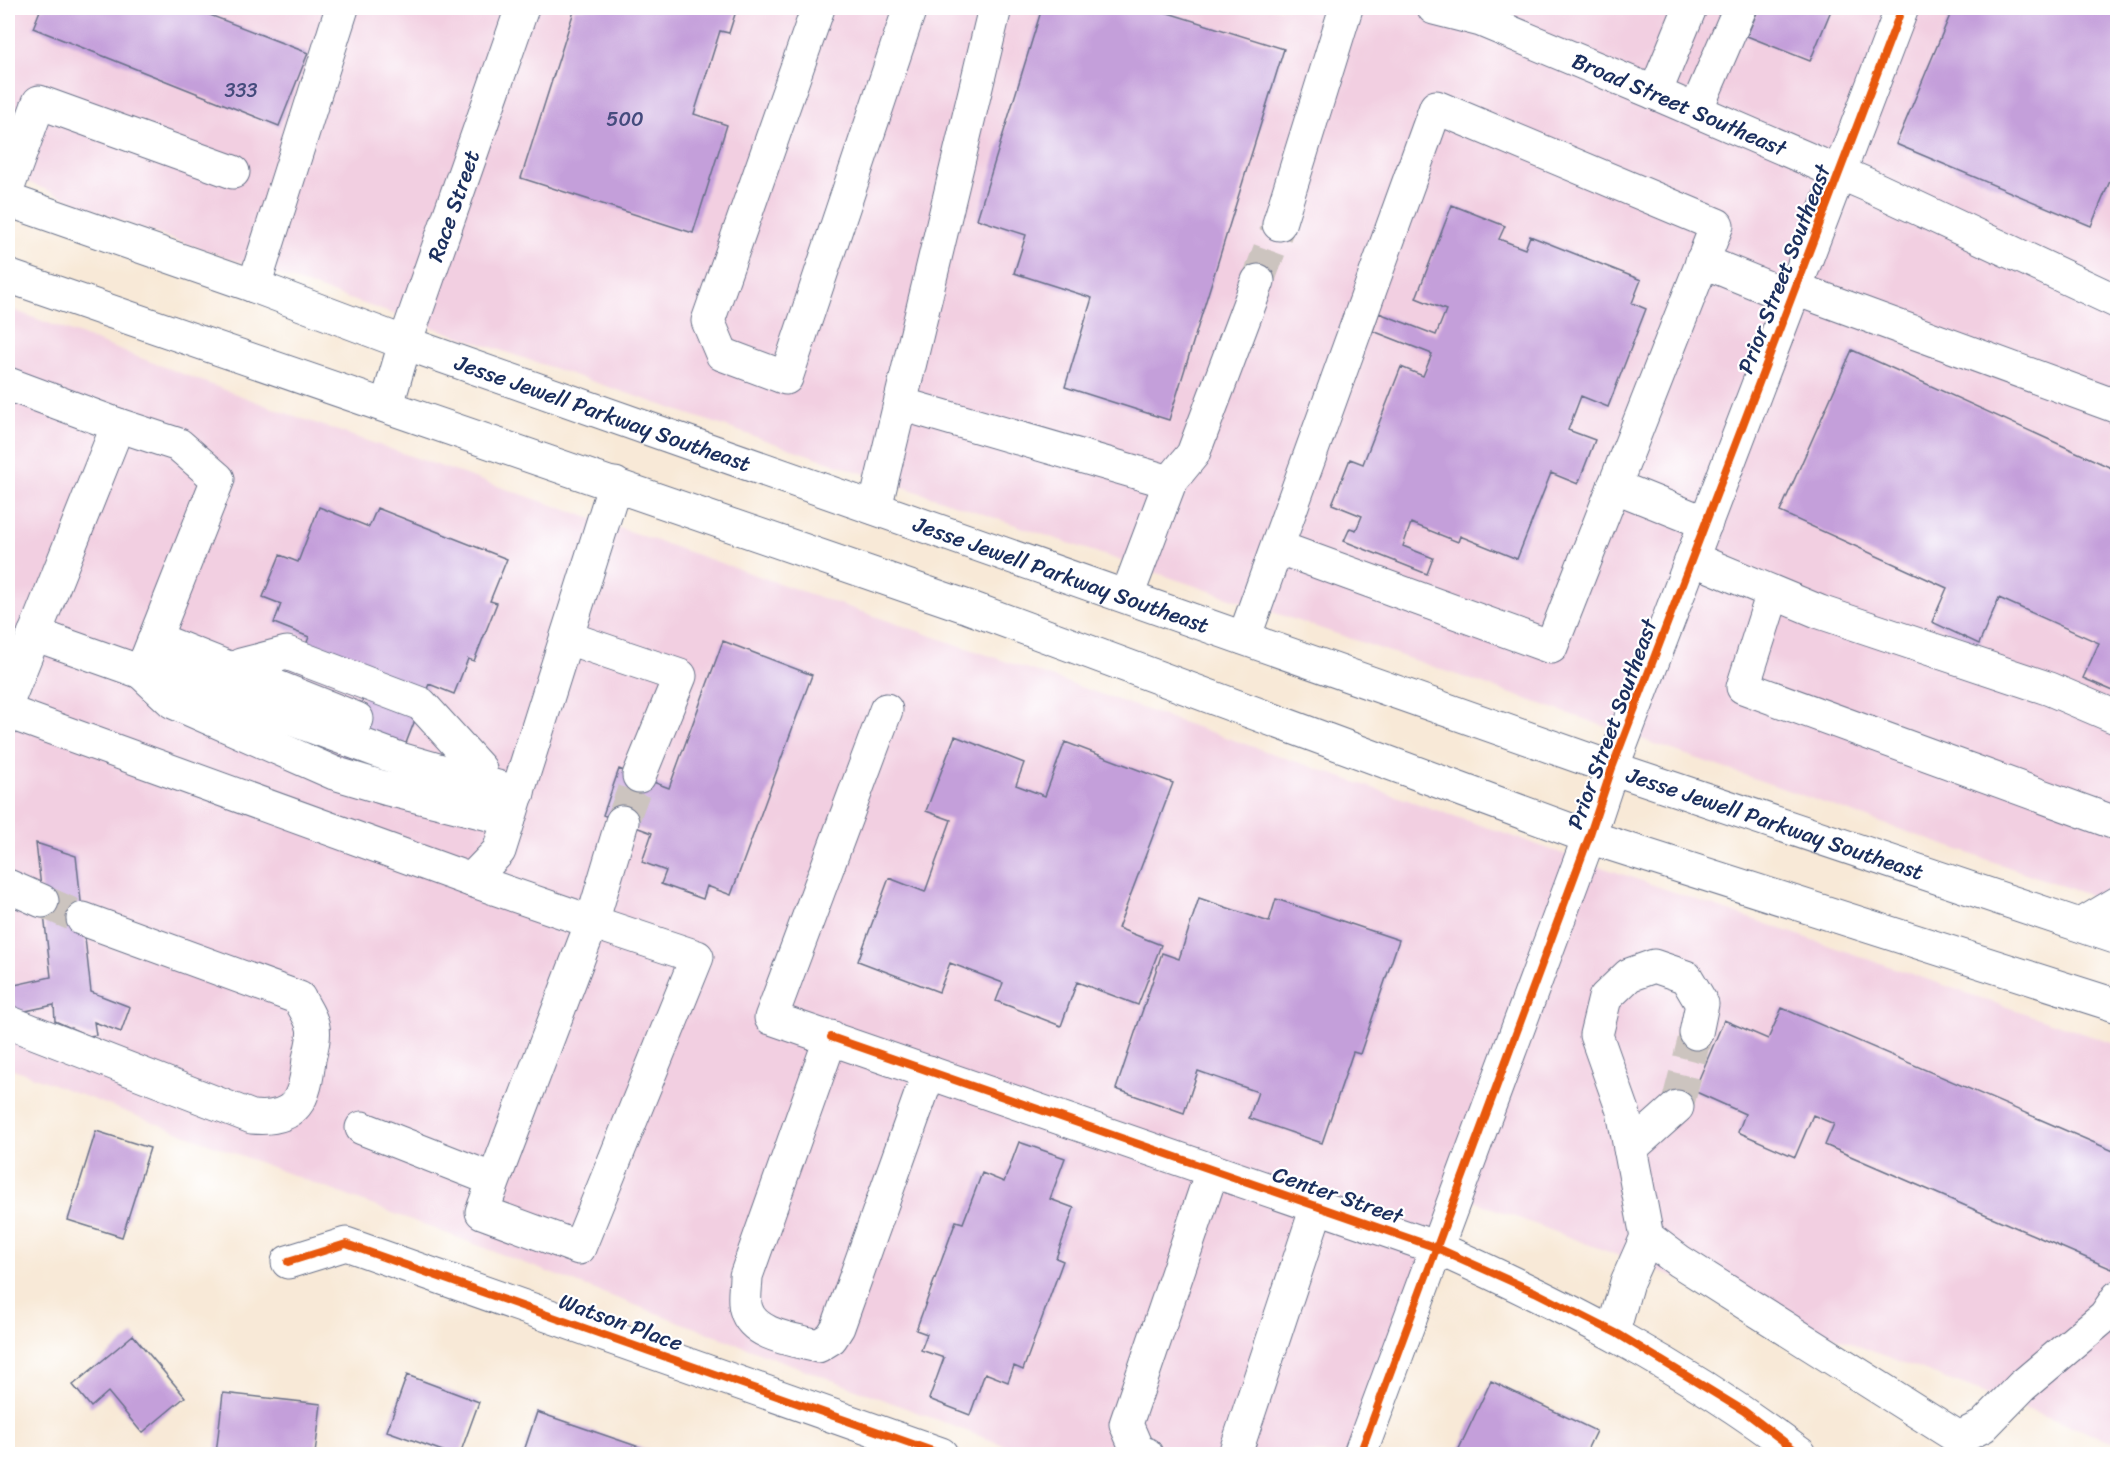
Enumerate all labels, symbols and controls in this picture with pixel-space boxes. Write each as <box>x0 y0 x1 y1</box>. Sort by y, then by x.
street label: Broad Street Southeast <box>1566 41 1794 168</box>
house number: 333 <box>225 73 257 108</box>
house number: 500 <box>606 102 644 137</box>
street label: Race Street <box>415 144 491 267</box>
street label: Prior Street Southeast <box>1726 157 1842 380</box>
street label: Jesse Jewell Parkway Southeast <box>449 342 757 483</box>
street label: Jesse Jewell Parkway Southeast <box>907 504 1215 644</box>
street label: Prior Street Southeast <box>1556 612 1669 835</box>
street label: Jesse Jewell Parkway Southeast <box>1621 755 1930 891</box>
street label: Center Street <box>1267 1154 1410 1236</box>
street label: Watson Place <box>553 1282 689 1362</box>

